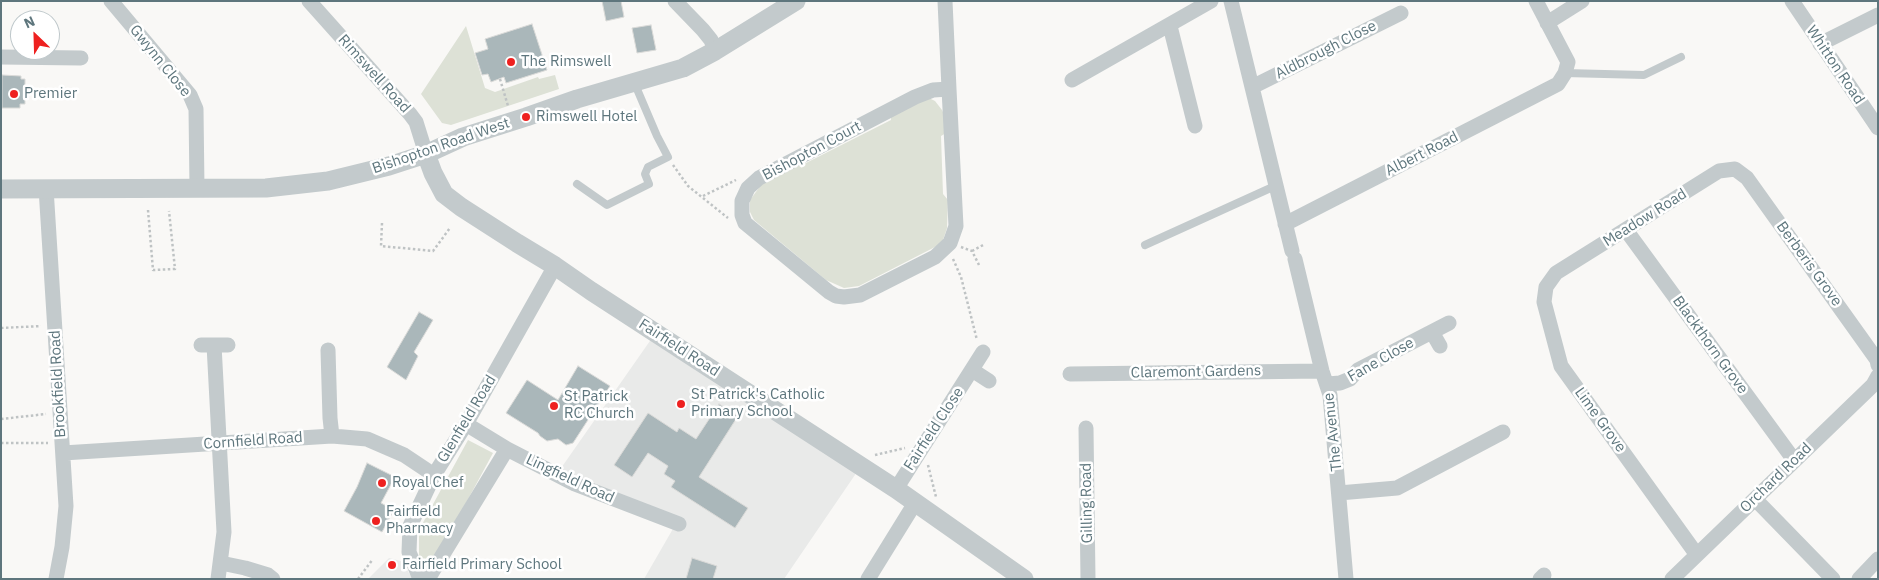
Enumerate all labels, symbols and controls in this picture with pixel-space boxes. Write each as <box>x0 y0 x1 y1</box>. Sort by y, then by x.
north arrow <box>10 10 60 60</box>
text: N <box>21 12 38 32</box>
street label: Aldbrough Close <box>1273 17 1379 83</box>
street label: Gwynn Close <box>126 21 194 101</box>
street label: Whitton Road <box>1802 22 1868 108</box>
street label: Rimswell Road <box>334 31 414 117</box>
place label: The Rimswell <box>521 53 611 71</box>
marker: The Rimswell <box>505 56 517 68</box>
place label: Premier <box>24 85 77 103</box>
marker: Premier <box>8 88 20 100</box>
place label: Rimswell Hotel <box>536 108 637 126</box>
marker: Rimswell Hotel <box>520 111 532 123</box>
street label: Bishopton Road West <box>370 114 512 178</box>
street label: Bishopton Court <box>760 117 864 185</box>
street label: Albert Road <box>1383 128 1461 180</box>
street label: Meadow Road <box>1600 185 1690 251</box>
street label: Berberis Grove <box>1772 218 1846 310</box>
street label: Blackthorn Grove <box>1668 293 1752 397</box>
street label: Fairfield Road <box>635 315 723 381</box>
street label: Brookfield Road <box>46 330 70 438</box>
street label: Fane Close <box>1345 334 1417 386</box>
street label: Claremont Gardens <box>1131 362 1261 382</box>
street label: Glenfield Road <box>434 372 500 466</box>
street label: Fairfield Close <box>900 384 968 474</box>
street label: Lime Grove <box>1570 384 1630 456</box>
place label: St Patrick's Catholic Primary School <box>691 386 825 421</box>
place label: St Patrick RC Church <box>564 388 634 423</box>
street label: The Avenue <box>1320 392 1346 472</box>
marker: St Patrick's Catholic Primary School <box>675 398 687 410</box>
marker: St Patrick RC Church <box>548 400 560 412</box>
street label: Cornfield Road <box>203 429 303 453</box>
street label: Orchard Road <box>1737 439 1815 517</box>
street label: Lingfield Road <box>523 451 617 507</box>
street label: Gilling Road <box>1077 463 1097 543</box>
place label: Royal Chef <box>392 474 464 492</box>
marker: Royal Chef <box>376 477 388 489</box>
place label: Fairfield Pharmacy <box>386 503 453 538</box>
marker: Fairfield Pharmacy <box>370 515 382 527</box>
place label: Fairfield Primary School <box>402 556 562 574</box>
marker: Fairfield Primary School <box>386 559 398 571</box>

